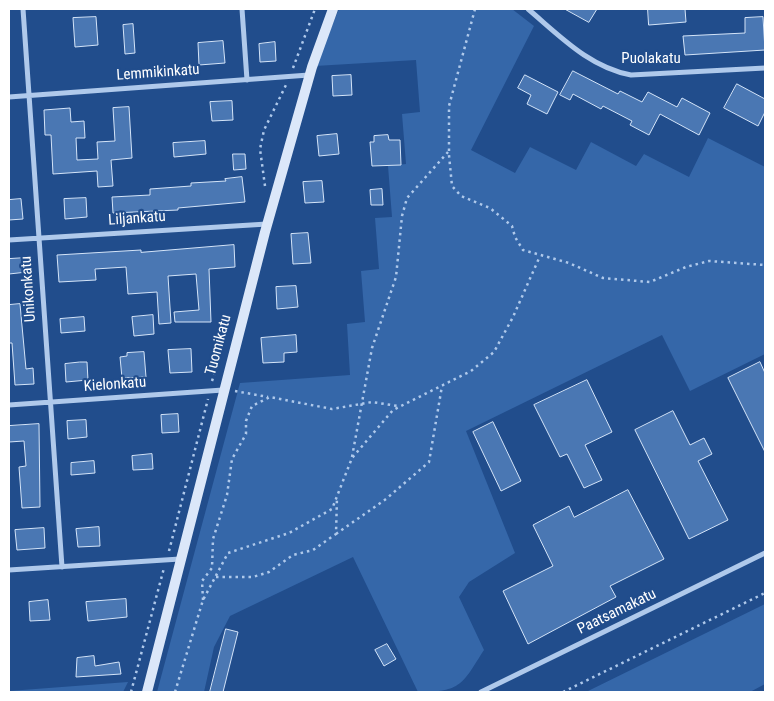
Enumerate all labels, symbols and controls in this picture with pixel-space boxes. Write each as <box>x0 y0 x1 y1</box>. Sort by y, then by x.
street label: Puolakatu <box>621 50 681 68</box>
street label: Lemmikinkatu <box>116 61 200 85</box>
street label: Liljankatu <box>108 208 166 230</box>
street label: Unikonkatu <box>18 255 40 323</box>
street label: Tuomikatu <box>202 313 236 377</box>
street label: Kielonkatu <box>83 374 147 396</box>
street label: Paatsamakatu <box>575 585 659 639</box>

